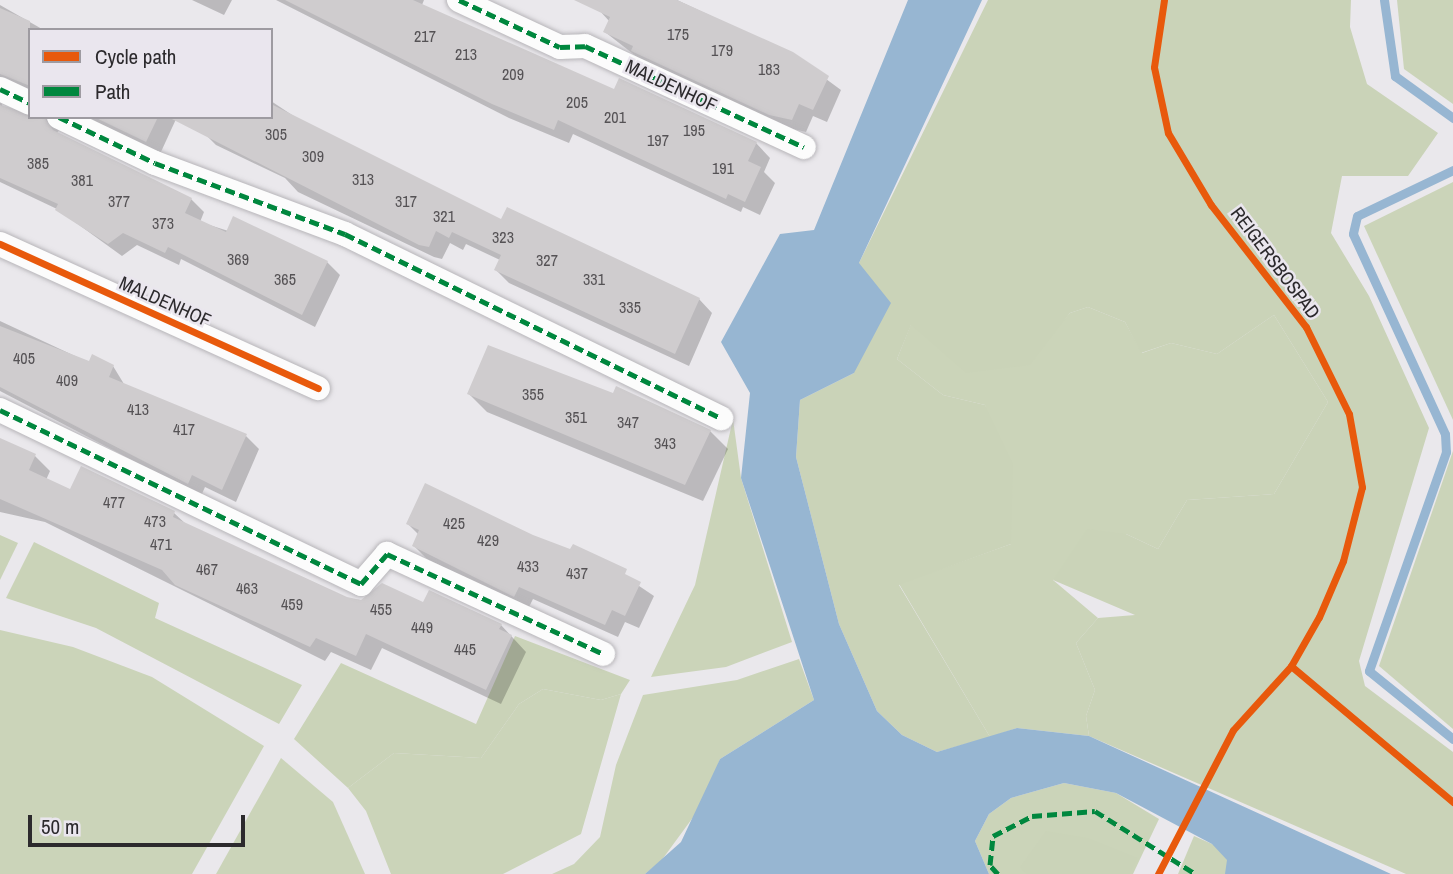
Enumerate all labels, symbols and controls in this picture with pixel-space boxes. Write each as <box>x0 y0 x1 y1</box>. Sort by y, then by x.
house number: 175 <box>667 24 689 44</box>
house number: 217 <box>414 26 436 46</box>
legend <box>28 28 273 119</box>
house number: 179 <box>711 40 733 60</box>
text: Cycle path <box>95 42 176 71</box>
house number: 213 <box>455 44 477 64</box>
street label: MALDENHOF <box>622 55 720 117</box>
house number: 183 <box>758 59 780 79</box>
house number: 209 <box>502 64 524 84</box>
text: Path <box>95 77 130 106</box>
house number: 205 <box>566 92 588 112</box>
house number: 201 <box>604 107 626 127</box>
house number: 195 <box>683 120 705 140</box>
house number: 305 <box>265 124 287 144</box>
house number: 197 <box>647 130 669 150</box>
house number: 309 <box>302 146 324 166</box>
house number: 385 <box>27 153 49 173</box>
house number: 191 <box>712 158 734 178</box>
house number: 313 <box>352 169 374 189</box>
house number: 381 <box>71 170 93 190</box>
house number: 377 <box>108 191 130 211</box>
house number: 317 <box>395 191 417 211</box>
street label: REIGERSBOSPAD <box>1226 203 1324 323</box>
house number: 321 <box>433 206 455 226</box>
house number: 373 <box>152 213 174 233</box>
house number: 323 <box>492 227 514 247</box>
house number: 369 <box>227 249 249 269</box>
house number: 327 <box>536 250 558 270</box>
house number: 365 <box>274 269 296 289</box>
house number: 331 <box>583 269 605 289</box>
street label: MALDENHOF <box>116 272 214 332</box>
house number: 335 <box>619 297 641 317</box>
house number: 405 <box>13 348 35 368</box>
house number: 409 <box>56 370 78 390</box>
house number: 355 <box>522 384 544 404</box>
house number: 413 <box>127 399 149 419</box>
house number: 351 <box>565 407 587 427</box>
house number: 347 <box>617 412 639 432</box>
house number: 417 <box>173 419 195 439</box>
house number: 343 <box>654 433 676 453</box>
house number: 477 <box>103 492 125 512</box>
house number: 473 <box>144 511 166 531</box>
house number: 425 <box>443 513 465 533</box>
house number: 429 <box>477 530 499 550</box>
house number: 471 <box>150 534 172 554</box>
house number: 433 <box>517 556 539 576</box>
house number: 467 <box>196 559 218 579</box>
house number: 437 <box>566 563 588 583</box>
house number: 463 <box>236 578 258 598</box>
house number: 459 <box>281 594 303 614</box>
house number: 455 <box>370 599 392 619</box>
house number: 449 <box>411 617 433 637</box>
house number: 445 <box>454 639 476 659</box>
scale bar <box>32 800 248 844</box>
text: 50 m <box>41 812 79 841</box>

